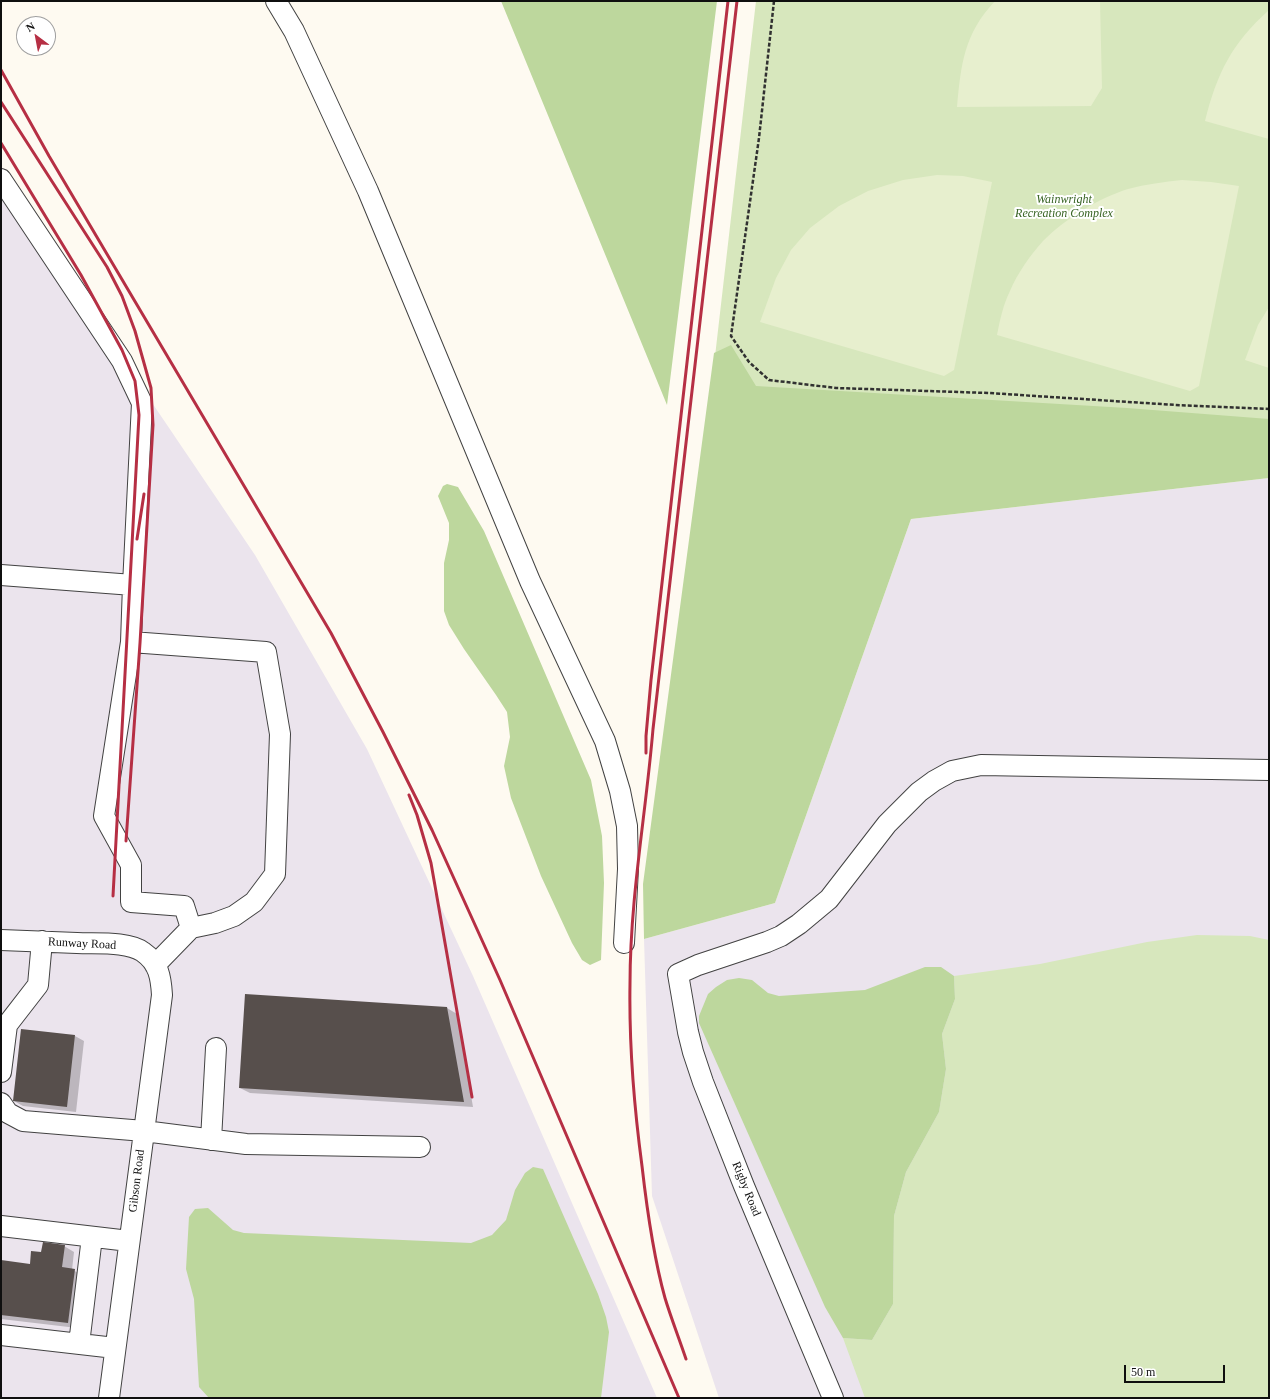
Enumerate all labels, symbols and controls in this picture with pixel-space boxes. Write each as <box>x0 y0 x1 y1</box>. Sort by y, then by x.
north arrow <box>16 16 56 56</box>
text: N <box>24 19 37 34</box>
park label: Wainwright Recreation Complex <box>1015 193 1113 221</box>
street label: Runway Road <box>48 935 116 953</box>
street label: Gibson Road <box>126 1149 148 1213</box>
street label: Rigby Road <box>729 1160 763 1218</box>
scale bar <box>1126 1357 1227 1383</box>
text: 50 m <box>1131 1365 1155 1379</box>

